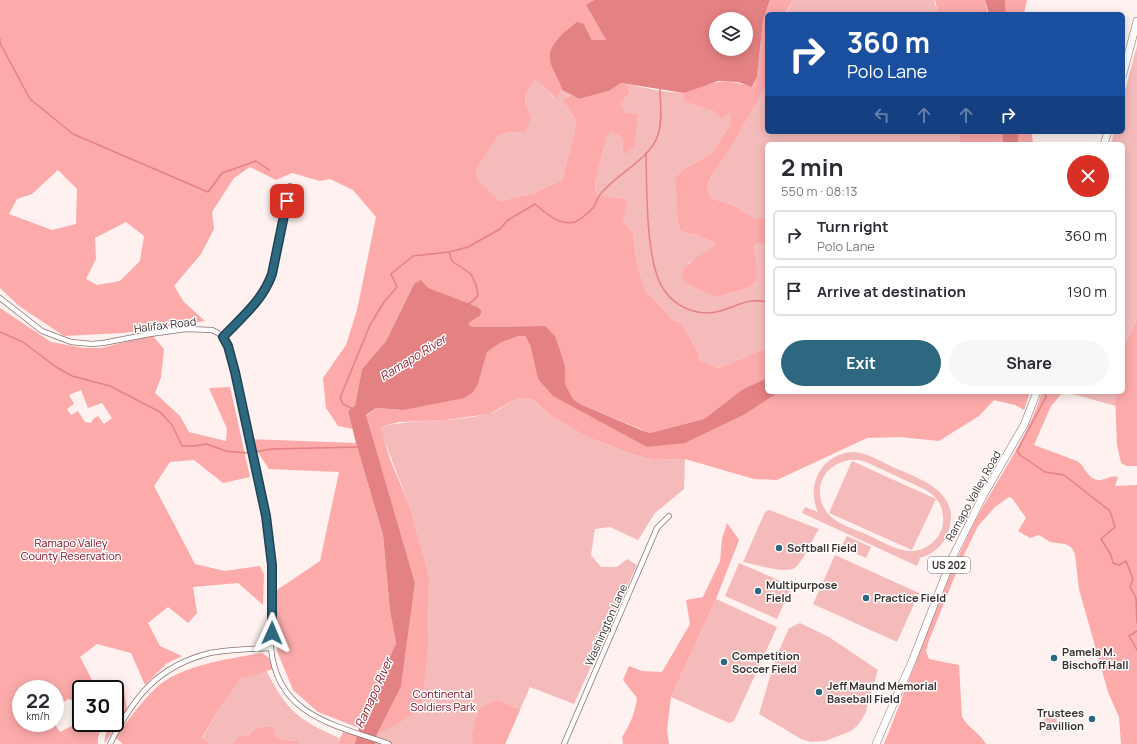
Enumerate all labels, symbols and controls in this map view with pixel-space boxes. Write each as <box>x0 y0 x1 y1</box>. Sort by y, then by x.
map controls <box>709 12 753 56</box>
button: layers <box>709 12 753 56</box>
text: 360 m <box>847 23 930 61</box>
icon: right <box>781 28 833 80</box>
text: Polo Lane <box>847 59 927 83</box>
icon: left <box>871 104 893 126</box>
icon: ahead <box>913 104 935 126</box>
icon: ahead <box>955 104 977 126</box>
icon: right <box>997 104 1019 126</box>
text: 2 min <box>781 150 843 183</box>
button: close <box>1067 155 1109 197</box>
text: 550 m · 08:13 <box>781 182 857 200</box>
pin <box>270 184 304 218</box>
icon: arrive <box>276 190 298 212</box>
text: Turn right <box>817 216 888 237</box>
icon: right <box>783 224 805 246</box>
text: 360 m <box>1065 225 1107 246</box>
text: Polo Lane <box>817 237 875 255</box>
icon: arrive <box>783 280 805 302</box>
text: Arrive at destination <box>817 281 966 302</box>
text: 190 m <box>1067 281 1107 302</box>
street label: Halifax Road <box>133 313 197 336</box>
water label: Ramapo River <box>376 330 451 385</box>
button: Exit <box>781 340 941 386</box>
button: Share <box>949 340 1109 386</box>
street label: Ramapo Valley Road <box>941 448 1004 544</box>
park label: Ramapo Valley County Reservation <box>21 535 121 563</box>
place label: Softball Field <box>787 540 857 555</box>
marker: Softball Field <box>774 543 784 553</box>
road number: US 202 <box>928 557 970 573</box>
place label: Multipurpose Field <box>766 577 838 605</box>
street label: Washington Lane <box>581 581 631 668</box>
marker: Multipurpose Field <box>753 586 763 596</box>
place label: Practice Field <box>874 590 946 605</box>
marker: Practice Field <box>861 593 871 603</box>
position arrow <box>251 612 293 654</box>
place label: Pamela M. Bischoff Hall <box>1062 644 1129 672</box>
place label: Competition Soccer Field <box>732 648 800 676</box>
water label: Ramapo River <box>350 653 397 731</box>
marker: Pamela M. Bischoff Hall <box>1049 653 1059 663</box>
marker: Competition Soccer Field <box>719 657 729 667</box>
place label: Jeff Maund Memorial Baseball Field <box>827 678 937 706</box>
speed limit sign: 30 <box>72 680 124 732</box>
park label: Continental Soldiers Park <box>410 686 476 714</box>
text: 22 <box>26 687 50 714</box>
marker: Jeff Maund Memorial Baseball Field <box>814 687 824 697</box>
place label: Trustees Pavillion <box>1037 705 1084 733</box>
text: km/h <box>26 709 50 723</box>
marker: Trustees Pavillion <box>1087 714 1097 724</box>

